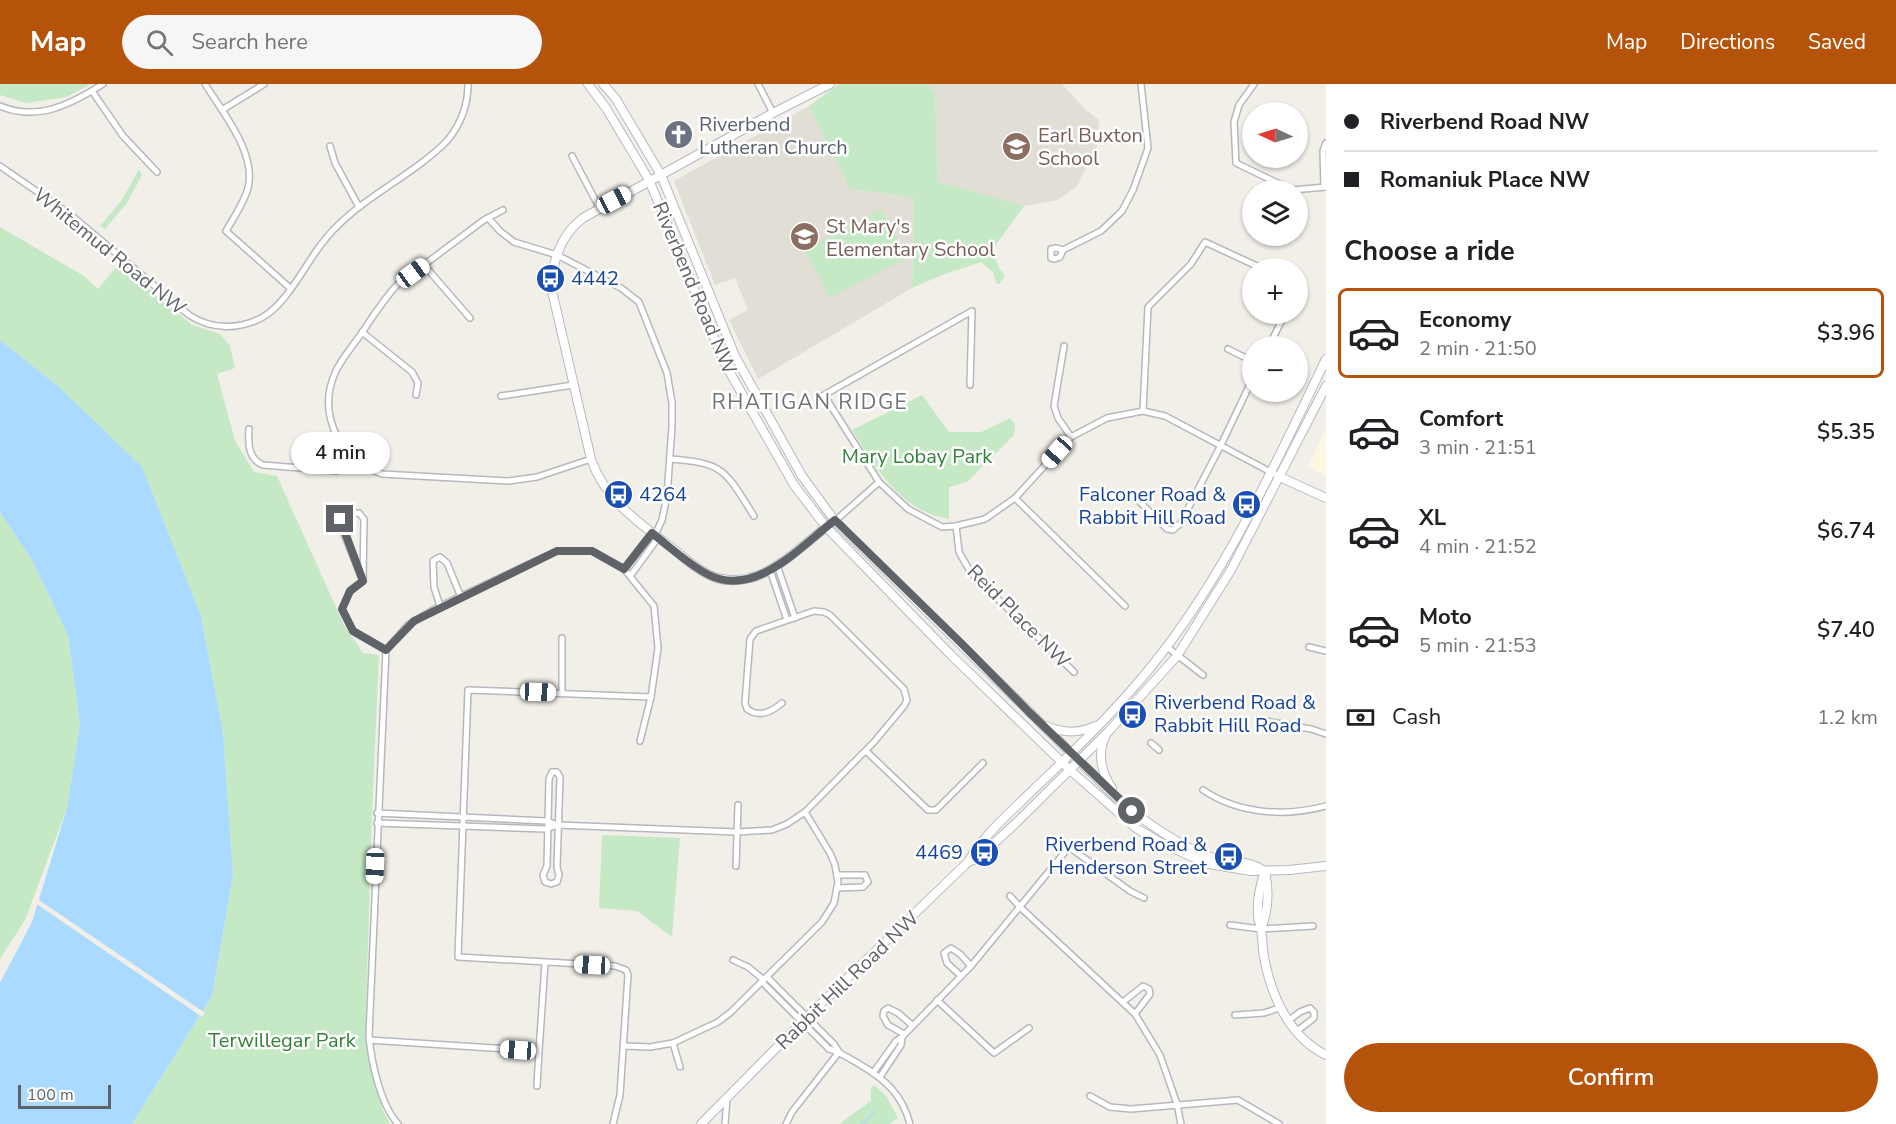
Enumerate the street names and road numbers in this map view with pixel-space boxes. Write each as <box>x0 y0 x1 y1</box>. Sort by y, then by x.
street label: Whitemud Road NW <box>28 181 192 321</box>
street label: Riverbend Road NW <box>646 198 743 379</box>
street label: Reid Place NW <box>961 559 1076 674</box>
street label: Rabbit Hill Road NW <box>770 905 925 1056</box>

